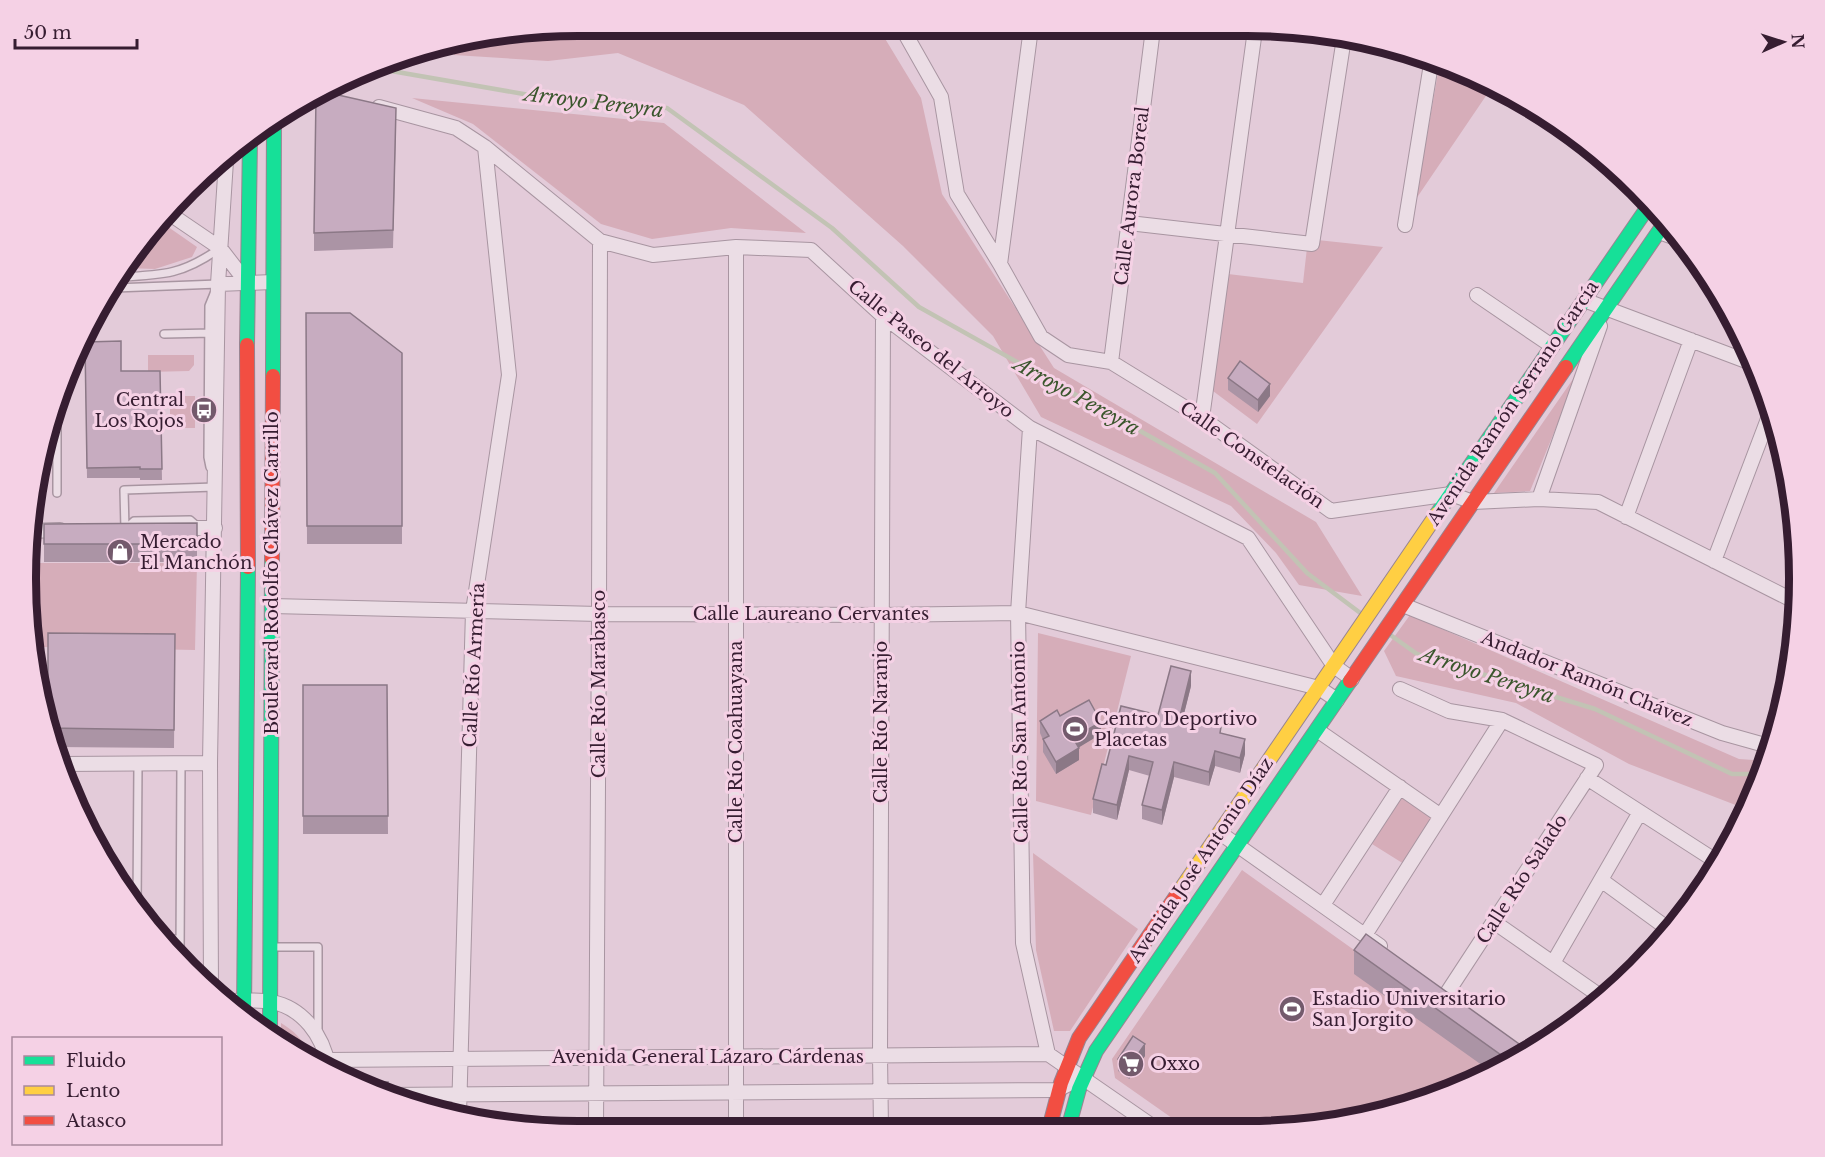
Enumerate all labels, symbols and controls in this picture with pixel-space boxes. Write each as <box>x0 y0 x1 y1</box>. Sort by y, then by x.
scale bar <box>15 12 136 50</box>
north arrow <box>1753 12 1813 72</box>
text: 50 m <box>24 22 72 44</box>
text: N <box>1788 33 1808 49</box>
water label: Arroyo Pereyra <box>520 81 665 122</box>
street label: Calle Aurora Boreal <box>1110 105 1154 287</box>
street label: Calle Paseo del Arroyo <box>844 275 1018 423</box>
street label: Avenida Ramón Serrano García <box>1422 276 1603 530</box>
water label: Arroyo Pereyra <box>1007 350 1144 440</box>
place label: Central Los Rojos <box>95 389 184 432</box>
bus stop icon: Central Los Rojos <box>189 395 219 425</box>
street label: Calle Constelación <box>1176 397 1328 513</box>
street label: Boulevard Rodolfo Chávez Carrillo <box>261 411 283 735</box>
place label: Mercado El Manchón <box>140 531 252 574</box>
shop icon: Mercado El Manchón <box>105 537 135 567</box>
street label: Calle Río Armería <box>459 582 489 748</box>
street label: Calle Río Marabasco <box>588 590 610 778</box>
street label: Calle Laureano Cervantes <box>693 603 929 625</box>
street label: Andador Ramón Chávez <box>1477 626 1696 731</box>
street label: Calle Río Coahuayana <box>725 641 747 843</box>
street label: Calle Río Naranjo <box>870 641 892 803</box>
street label: Calle Río San Antonio <box>1007 641 1033 843</box>
water label: Arroyo Pereyra <box>1414 641 1557 708</box>
place label: Centro Deportivo Placetas <box>1094 708 1257 751</box>
sports icon: Centro Deportivo Placetas <box>1060 714 1090 744</box>
street label: Avenida José Antonio Díaz <box>1123 753 1278 968</box>
street label: Calle Río Salado <box>1472 810 1572 948</box>
place label: Estadio Universitario San Jorgito <box>1312 988 1506 1031</box>
sports icon: Estadio Universitario San Jorgito <box>1277 994 1307 1024</box>
legend <box>12 1037 222 1145</box>
street label: Avenida General Lázaro Cárdenas <box>551 1046 864 1068</box>
supermarket icon: Oxxo <box>1116 1049 1146 1079</box>
text: Fluido <box>66 1050 126 1072</box>
place label: Oxxo <box>1150 1053 1200 1075</box>
text: Lento <box>66 1080 120 1102</box>
text: Atasco <box>65 1110 126 1132</box>

